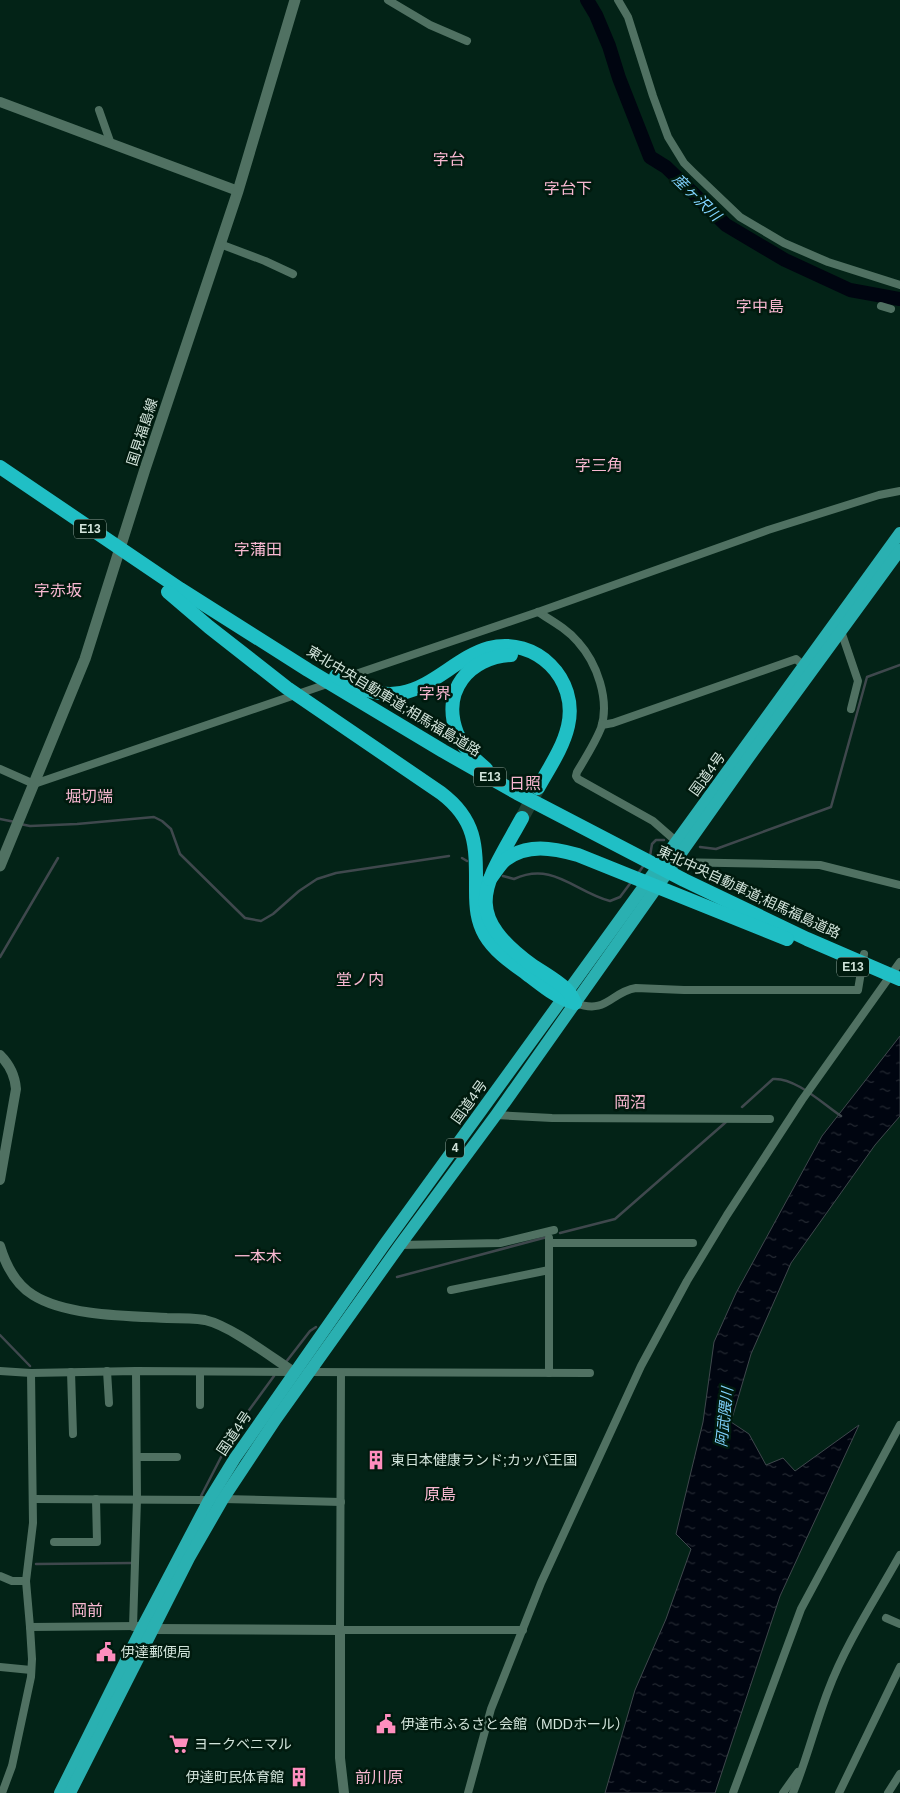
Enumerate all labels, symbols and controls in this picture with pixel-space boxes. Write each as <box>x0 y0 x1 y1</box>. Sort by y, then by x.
district label: 字台 <box>433 151 465 168</box>
water label: 産ヶ沢川 <box>670 170 726 225</box>
district label: 字台下 <box>544 180 592 197</box>
district label: 字中島 <box>736 298 784 315</box>
street label: 国見福島線 <box>124 396 160 468</box>
district label: 字三角 <box>575 457 623 474</box>
road number: E13 <box>74 520 106 538</box>
district label: 字蒲田 <box>234 541 282 558</box>
district label: 字赤坂 <box>34 582 82 599</box>
street label: 東北中央自動車道;相馬福島道路 <box>304 643 484 759</box>
district label: 字界 <box>419 685 451 702</box>
street label: 国道4号 <box>686 749 728 799</box>
road number: E13 <box>474 768 506 786</box>
district label: 日照 <box>509 775 541 792</box>
district label: 堀切端 <box>65 788 113 805</box>
street label: 東北中央自動車道;相馬福島道路 <box>655 843 843 941</box>
road number: E13 <box>837 958 869 976</box>
district label: 堂ノ内 <box>336 971 384 988</box>
street label: 国道4号 <box>448 1077 490 1127</box>
district label: 岡沼 <box>614 1094 646 1111</box>
road number: 4 <box>446 1138 464 1158</box>
district label: 一本木 <box>234 1248 282 1265</box>
water label: 阿武隈川 <box>712 1384 736 1448</box>
street label: 国道4号 <box>213 1408 255 1458</box>
building icon: 東日本健康ランド;カッパ王国 <box>365 1449 387 1471</box>
place label: 東日本健康ランド;カッパ王国 <box>391 1452 577 1468</box>
district label: 原島 <box>424 1486 456 1503</box>
district label: 岡前 <box>71 1602 103 1619</box>
public building icon: 伊達郵便局 <box>95 1641 117 1663</box>
place label: 伊達郵便局 <box>121 1644 191 1660</box>
public building icon: 伊達市ふるさと会館（MDDホール） <box>375 1713 397 1735</box>
place label: 伊達市ふるさと会館（MDDホール） <box>401 1716 629 1732</box>
supermarket icon: ヨークベニマル <box>168 1733 190 1755</box>
place label: ヨークベニマル <box>194 1736 292 1752</box>
building icon: 伊達町民体育館 <box>288 1766 310 1788</box>
place label: 伊達町民体育館 <box>186 1769 284 1785</box>
district label: 前川原 <box>355 1769 403 1786</box>

